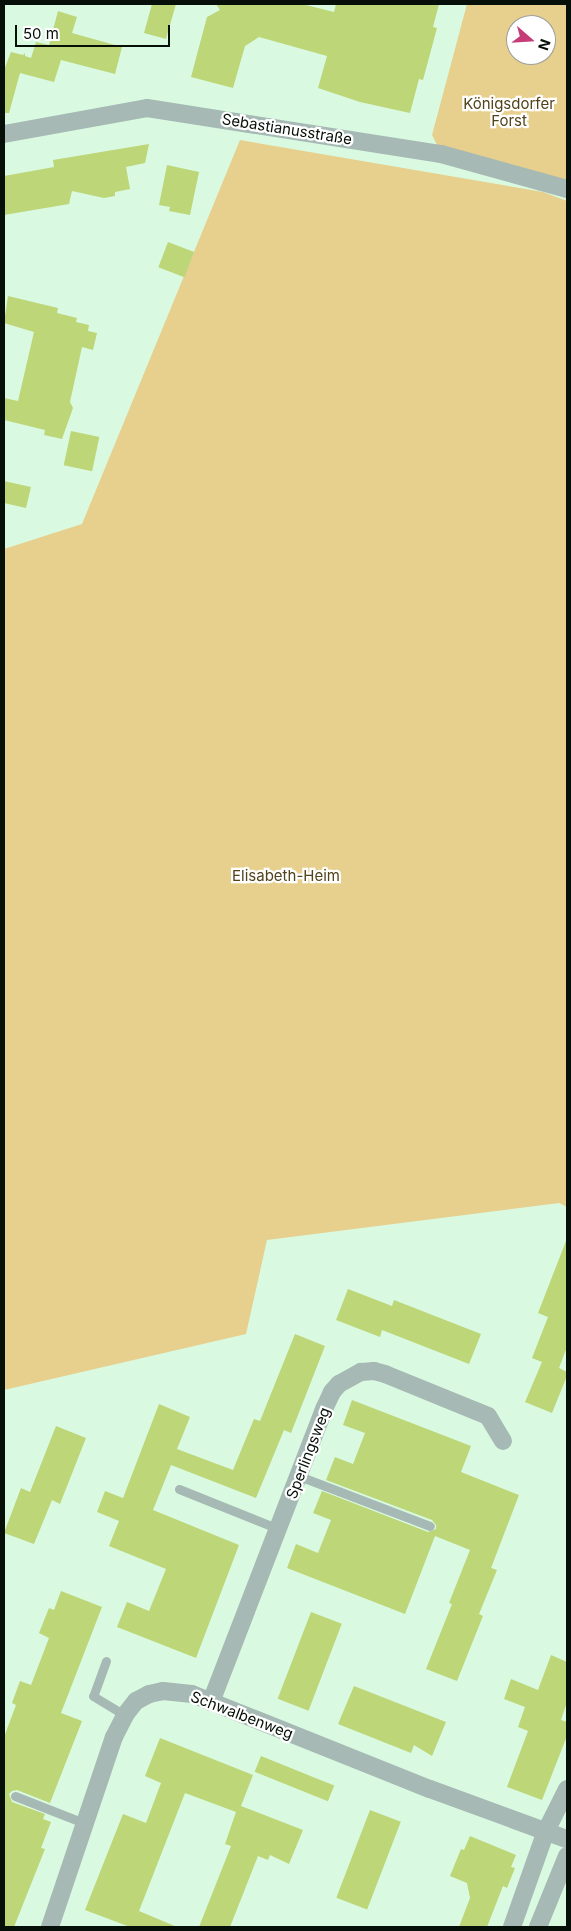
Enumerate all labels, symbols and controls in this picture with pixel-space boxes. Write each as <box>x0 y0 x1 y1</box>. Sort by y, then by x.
scale bar <box>18 15 172 47</box>
north arrow <box>506 15 556 65</box>
text: 50 m <box>23 24 59 43</box>
text: N <box>535 37 554 53</box>
park label: Königsdorfer Forst <box>463 94 555 129</box>
street label: Sebastianusstraße <box>221 110 353 148</box>
park label: Elisabeth-Heim <box>232 867 340 885</box>
street label: Sperlingsweg <box>282 1405 334 1501</box>
street label: Schwalbenweg <box>188 1687 296 1743</box>

